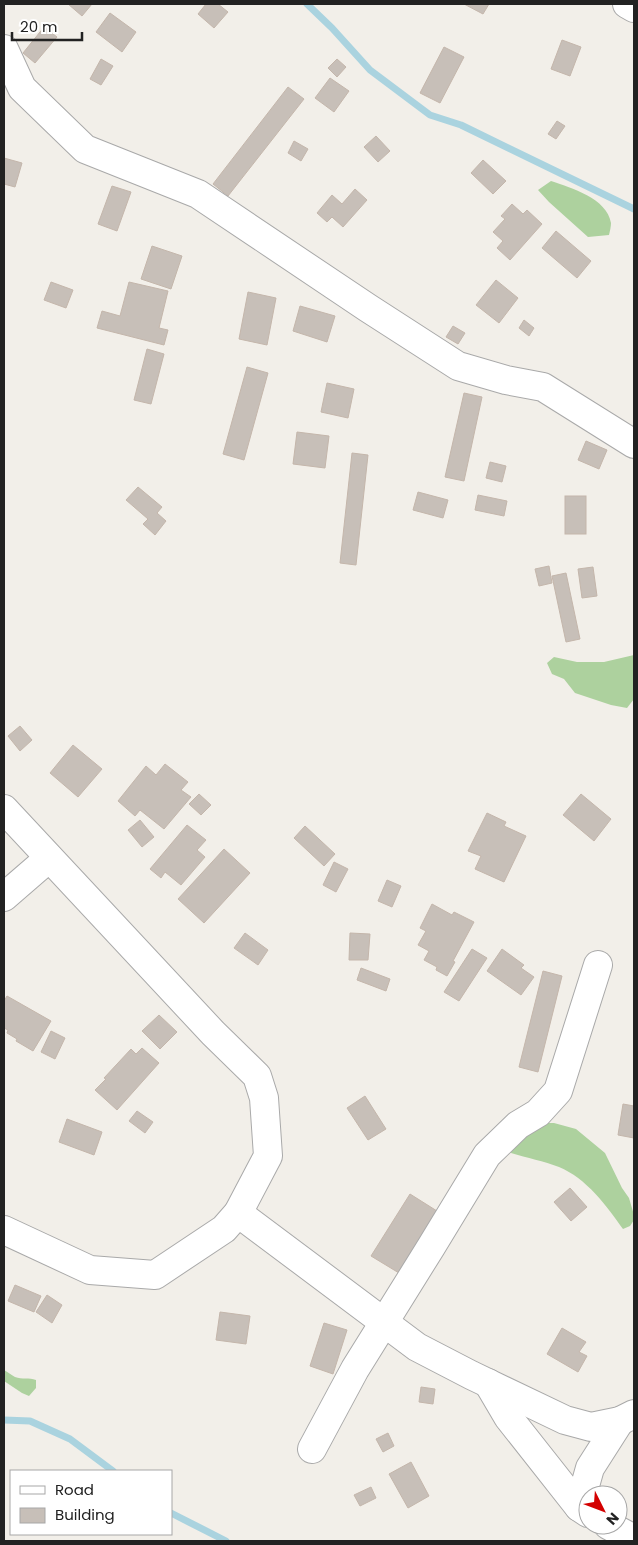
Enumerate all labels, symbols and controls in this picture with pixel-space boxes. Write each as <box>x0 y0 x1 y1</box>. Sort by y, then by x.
scale bar <box>12 10 82 42</box>
text: 20 m <box>20 16 58 37</box>
legend <box>10 1470 172 1535</box>
text: Road <box>55 1479 94 1500</box>
north arrow <box>578 1485 628 1535</box>
text: Building <box>55 1504 115 1525</box>
text: N <box>602 1508 624 1529</box>

